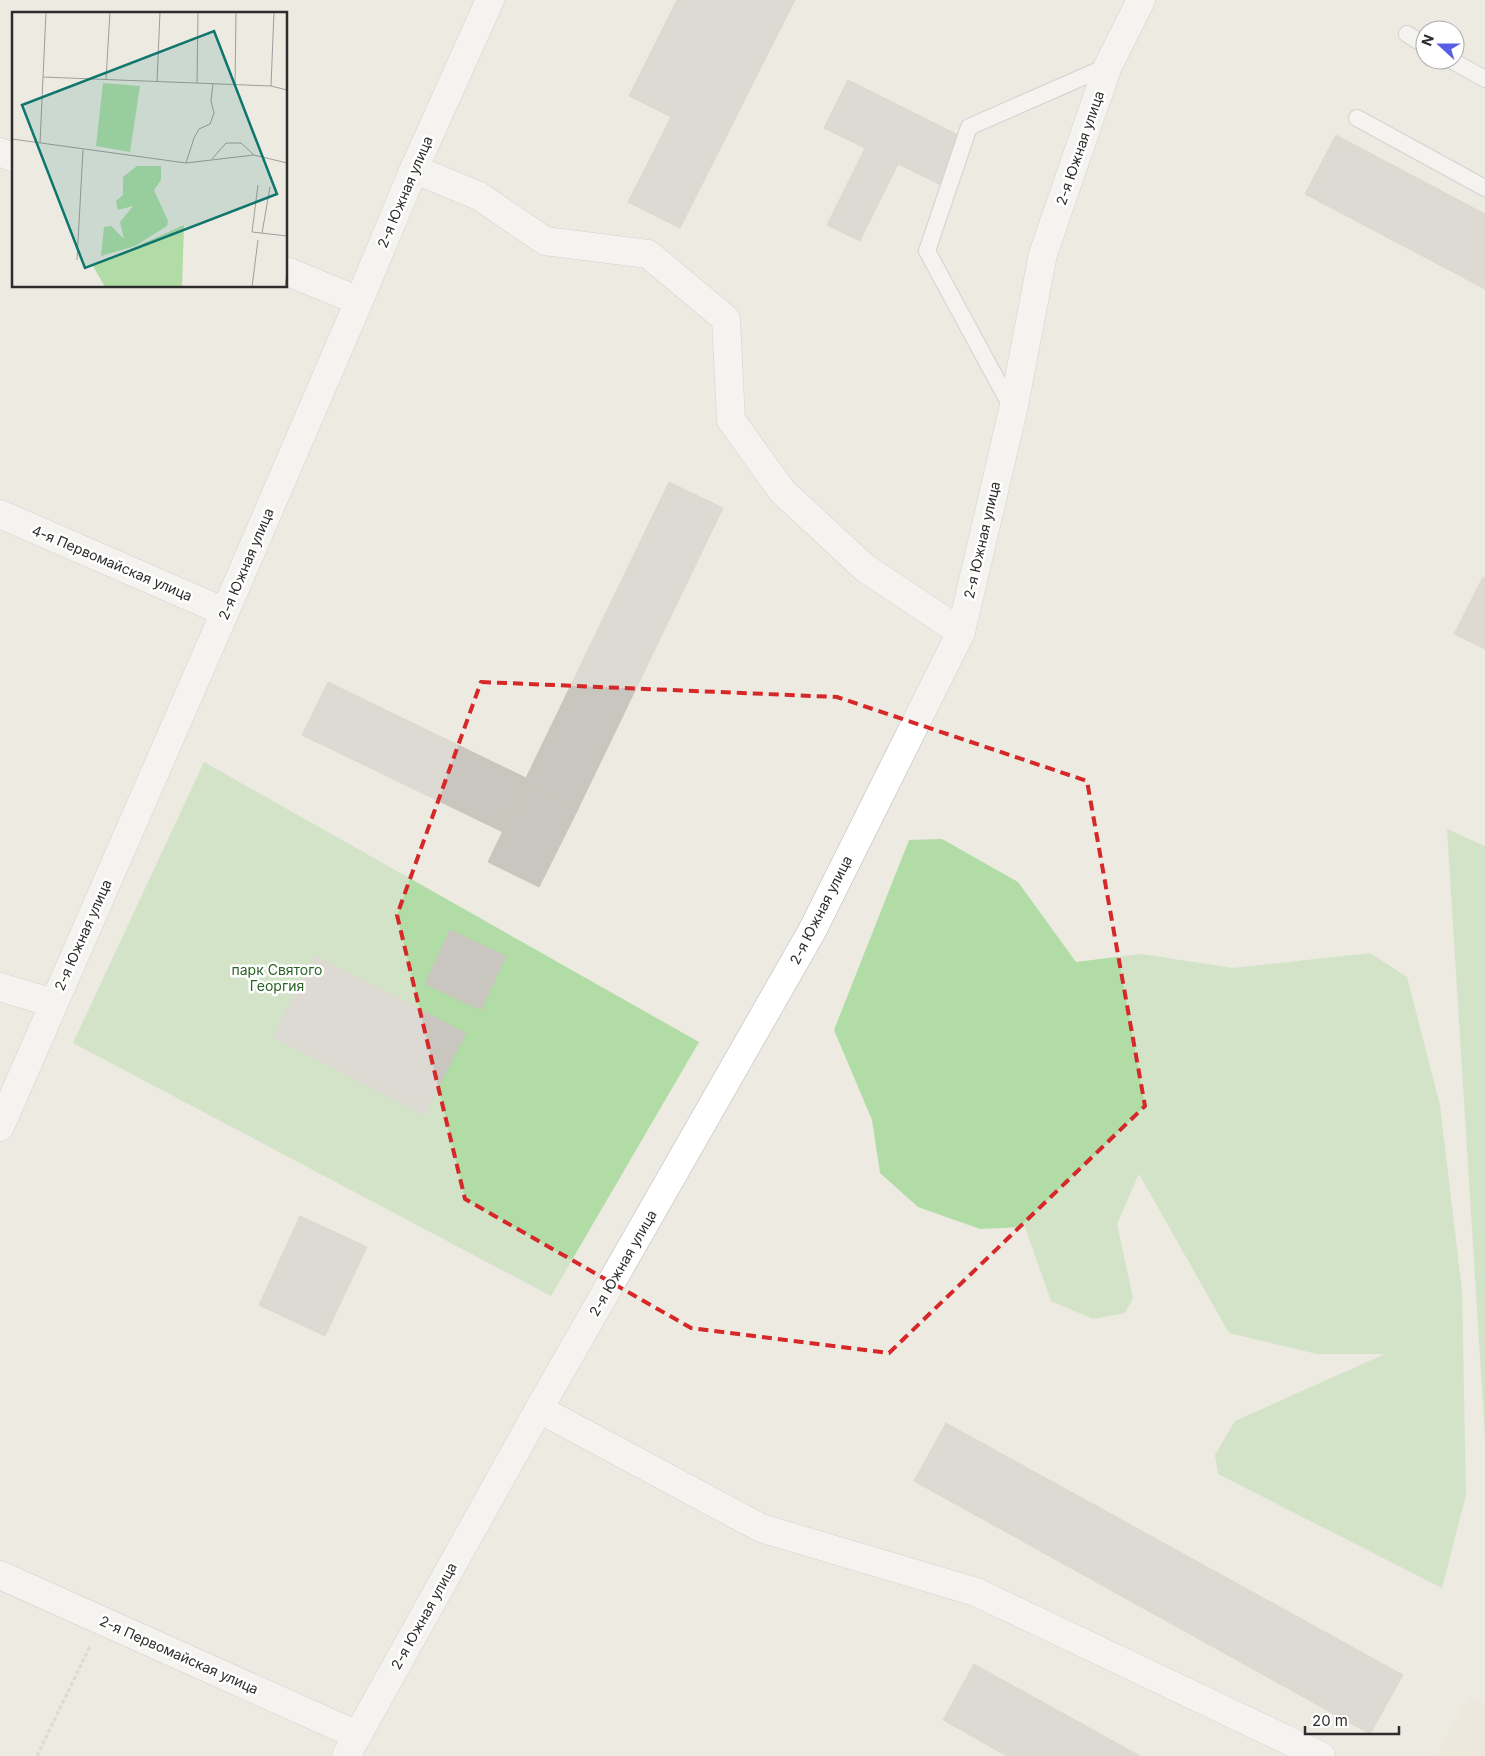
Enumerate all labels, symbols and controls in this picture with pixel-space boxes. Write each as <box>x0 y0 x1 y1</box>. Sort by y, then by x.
inset map <box>12 12 288 288</box>
north arrow <box>1415 20 1465 70</box>
text: N <box>1418 32 1437 48</box>
street label: 2-я Южная улица <box>1052 88 1107 207</box>
street label: 2-я Южная улица <box>373 133 436 250</box>
street label: 2-я Южная улица <box>960 480 1003 600</box>
street label: 2-я Южная улица <box>214 505 277 622</box>
street label: 4-я Первомайская улица <box>29 521 195 604</box>
street label: 2-я Южная улица <box>786 853 855 967</box>
street label: 2-я Южная улица <box>50 877 115 993</box>
park label: парк Святого Георгия <box>231 961 323 994</box>
street label: 2-я Южная улица <box>585 1207 660 1319</box>
street label: 2-я Южная улица <box>387 1559 460 1672</box>
street label: 2-я Первомайская улица <box>97 1612 261 1697</box>
scale bar <box>1305 1704 1399 1736</box>
text: 20 m <box>1312 1711 1348 1730</box>

